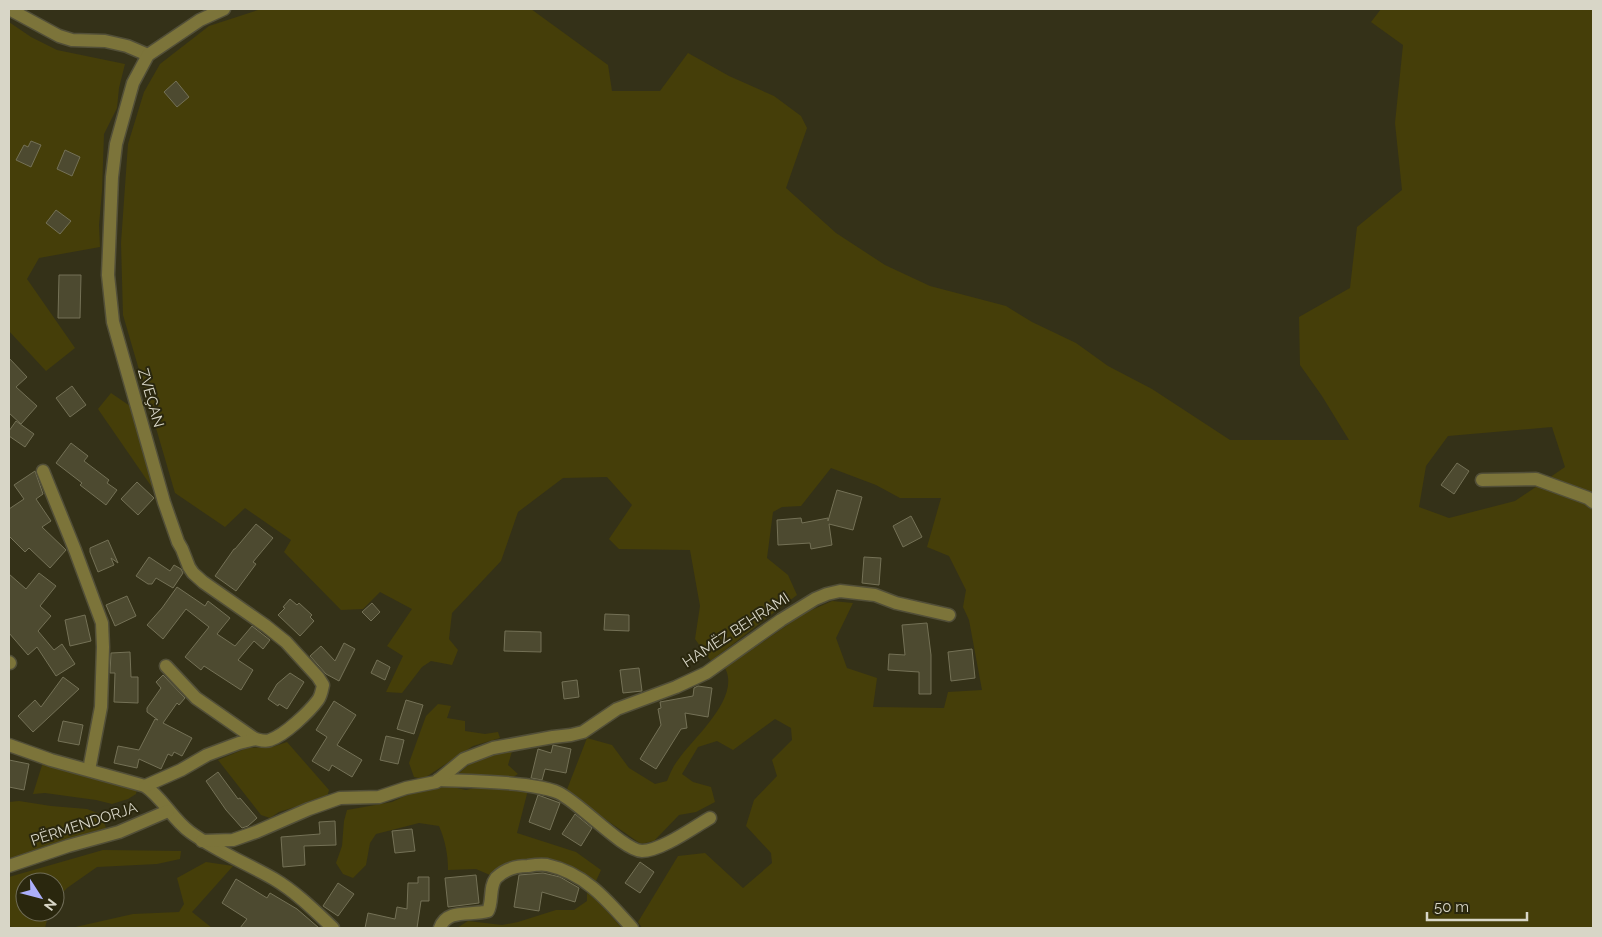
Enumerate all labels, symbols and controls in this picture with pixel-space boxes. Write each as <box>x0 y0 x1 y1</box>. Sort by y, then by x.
street label: ZVEÇAN <box>134 366 168 430</box>
street label: HAMËZ BEHRAMI <box>679 588 793 671</box>
street label: PËRMENDORJA <box>28 797 140 850</box>
north arrow <box>15 872 65 922</box>
scale bar <box>1427 890 1527 922</box>
text: N <box>41 896 60 914</box>
text: 50 m <box>1434 898 1469 916</box>

